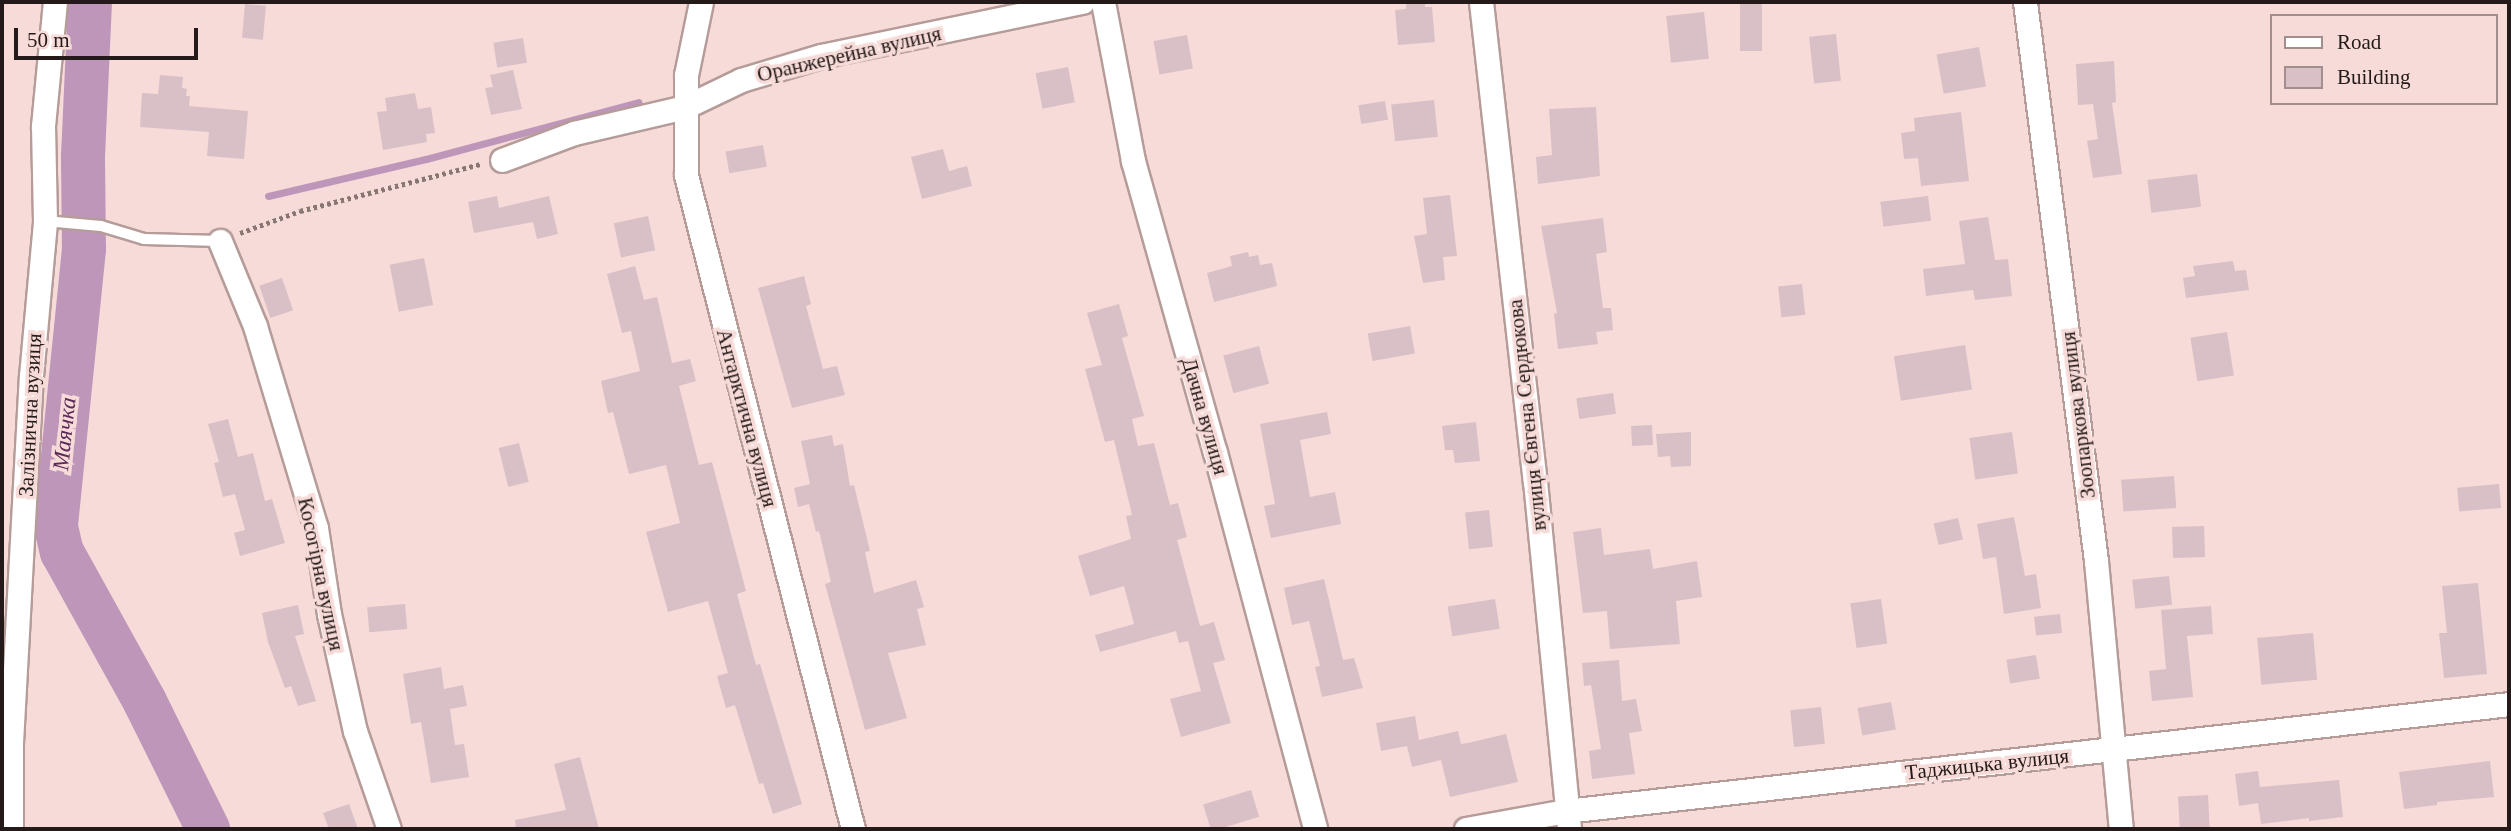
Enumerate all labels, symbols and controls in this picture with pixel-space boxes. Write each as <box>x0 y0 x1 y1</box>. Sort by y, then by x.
scale bar <box>18 14 201 58</box>
legend <box>2270 14 2497 105</box>
street label: Оранжерейна вулиця <box>755 21 943 87</box>
text: 50 m <box>27 28 70 52</box>
text: Road <box>2337 30 2381 54</box>
text: Building <box>2337 65 2411 89</box>
street label: вулиця Євгена Сердюкова <box>1502 298 1552 532</box>
street label: Антарктична вулиця <box>711 326 783 510</box>
street label: Зоопаркова вулиця <box>2055 330 2101 500</box>
street label: Залізнична вузиця <box>13 333 47 497</box>
street label: Дачна вулиця <box>1176 355 1234 477</box>
water label: Маячка <box>47 396 83 472</box>
street label: Косогірна вулиця <box>292 495 350 653</box>
street label: Таджицька вулиця <box>1904 743 2070 785</box>

